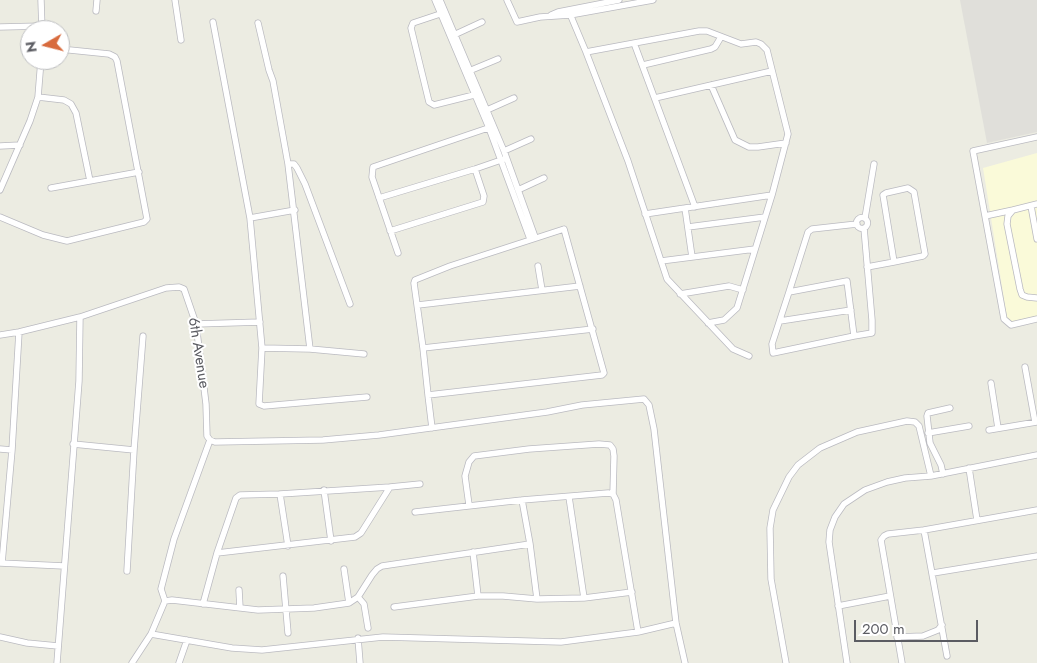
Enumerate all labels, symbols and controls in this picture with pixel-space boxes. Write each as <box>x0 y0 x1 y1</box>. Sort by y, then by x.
north arrow <box>20 20 70 70</box>
text: N <box>20 40 42 54</box>
street label: 6th Avenue <box>184 316 212 390</box>
scale bar <box>857 610 981 642</box>
text: 200 m <box>862 618 905 640</box>

